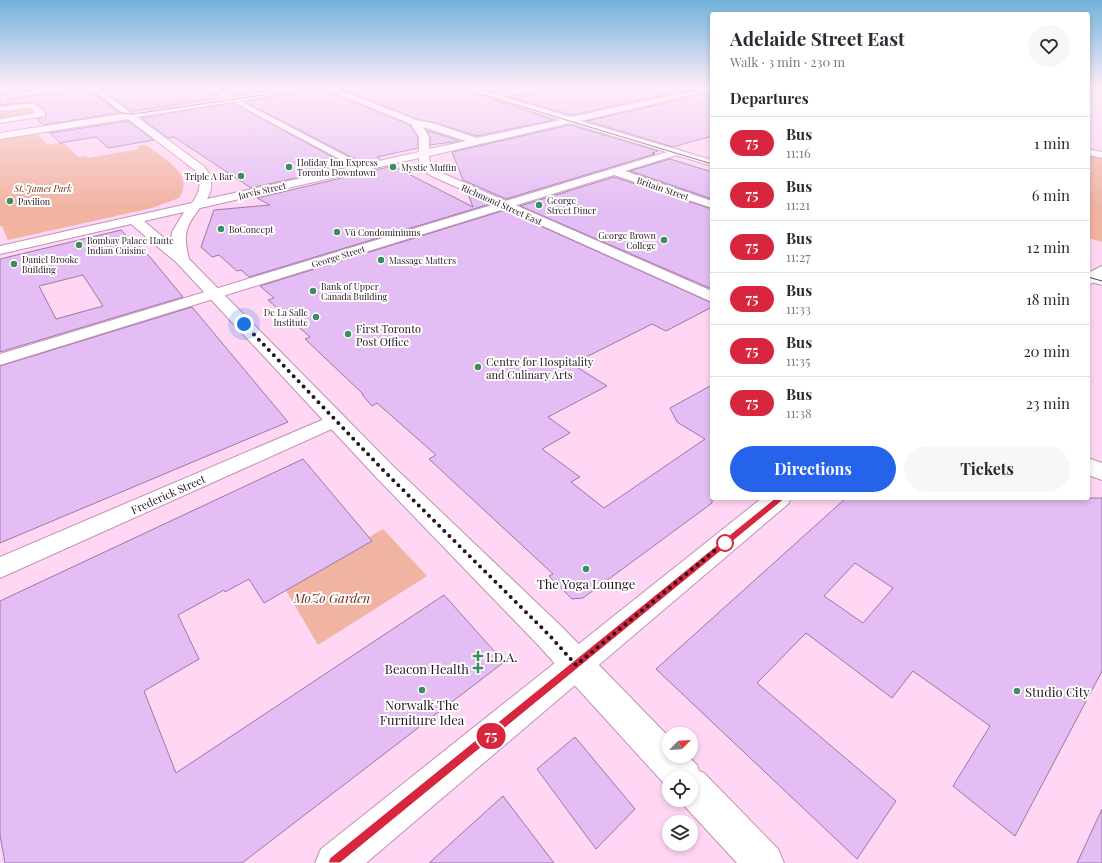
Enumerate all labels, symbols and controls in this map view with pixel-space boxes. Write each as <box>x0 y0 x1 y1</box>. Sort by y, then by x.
text: Adelaide Street East <box>730 25 905 51</box>
button: heart <box>1028 25 1070 67</box>
text: Walk · 3 min · 230 m <box>730 53 845 70</box>
text: Departures <box>730 88 809 108</box>
text: Bus <box>786 124 812 144</box>
text: 75 <box>746 133 758 152</box>
text: 1 min <box>1034 133 1070 153</box>
text: 11:16 <box>786 144 811 161</box>
place label: Holiday Inn Express Toronto Downtown <box>297 156 378 178</box>
place label: Mystic Muffin <box>401 161 457 173</box>
marker: Holiday Inn Express Toronto Downtown <box>284 162 294 172</box>
marker: Mystic Muffin <box>388 162 398 172</box>
place label: Triple A Bar <box>185 170 233 182</box>
marker: Triple A Bar <box>236 171 246 181</box>
street label: Britain Street <box>635 173 691 203</box>
text: Bus <box>786 176 812 196</box>
street label: Jarvis Street <box>236 178 288 202</box>
street label: Richmond Street East <box>460 181 545 228</box>
park label: St. James Park <box>13 182 72 194</box>
text: 75 <box>746 185 758 204</box>
text: 6 min <box>1032 185 1070 205</box>
place label: George Street Diner <box>547 194 596 216</box>
place label: Pavilion <box>18 195 51 207</box>
marker: Pavilion <box>5 196 15 206</box>
text: 11:21 <box>786 196 810 213</box>
marker: George Street Diner <box>534 200 544 210</box>
place label: BoConcept <box>229 223 274 235</box>
marker: BoConcept <box>216 224 226 234</box>
place label: Vü Condominiums <box>344 226 421 238</box>
marker: Vü Condominiums <box>332 227 342 237</box>
text: Bus <box>786 228 812 248</box>
place label: George Brown College <box>598 229 657 251</box>
place label: Bombay Palace Haute Indian Cuisine <box>87 234 174 256</box>
marker: George Brown College <box>659 235 669 245</box>
text: 75 <box>746 237 758 256</box>
text: 12 min <box>1027 237 1070 257</box>
marker: Bombay Palace Haute Indian Cuisine <box>74 240 84 250</box>
street label: George Street <box>310 242 367 270</box>
text: 11:27 <box>786 248 811 265</box>
place label: Daniel Brooke Building <box>22 253 79 275</box>
place label: Massage Matters <box>389 254 456 266</box>
marker: Massage Matters <box>376 255 386 265</box>
marker: Daniel Brooke Building <box>9 259 19 269</box>
place label: Bank of Upper Canada Building <box>321 280 387 302</box>
text: Bus <box>786 280 812 300</box>
marker: Bank of Upper Canada Building <box>308 286 318 296</box>
text: 75 <box>746 289 758 308</box>
text: 18 min <box>1026 289 1070 309</box>
text: 11:33 <box>786 300 811 317</box>
place label: De La Salle Institute <box>264 306 308 328</box>
marker: De La Salle Institute <box>311 312 321 322</box>
your location <box>234 314 254 334</box>
place label: First Toronto Post Office <box>356 321 421 349</box>
marker: First Toronto Post Office <box>343 329 353 339</box>
text: Bus <box>786 332 812 352</box>
text: 75 <box>746 341 758 360</box>
text: 20 min <box>1023 341 1070 361</box>
text: 11:35 <box>786 352 810 369</box>
place label: Centre for Hospitality and Culinary Arts <box>486 354 594 382</box>
marker: Centre for Hospitality and Culinary Arts <box>473 362 483 372</box>
text: Bus <box>786 384 812 404</box>
text: 75 <box>746 393 758 412</box>
text: 23 min <box>1026 393 1070 413</box>
text: 11:38 <box>786 404 812 421</box>
button: Directions <box>730 446 896 492</box>
button: Tickets <box>904 446 1070 492</box>
street label: Frederick Street <box>128 471 208 517</box>
unlabelled marker <box>716 534 734 552</box>
marker: The Yoga Lounge <box>581 564 591 574</box>
place label: The Yoga Lounge <box>537 575 636 592</box>
park label: MoZo Garden <box>293 589 370 606</box>
place label: I.D.A. <box>486 648 518 665</box>
marker: I.D.A. <box>473 651 483 661</box>
place label: Beacon Health <box>385 660 469 677</box>
marker: Beacon Health <box>472 662 484 674</box>
place label: Studio City <box>1025 683 1090 700</box>
marker: Norwalk The Furniture Idea <box>417 685 427 695</box>
marker: Studio City <box>1012 686 1022 696</box>
place label: Norwalk The Furniture Idea <box>380 696 465 728</box>
line badge: 75 <box>473 723 509 749</box>
text: 75 <box>485 726 497 745</box>
north arrow <box>662 727 698 763</box>
map controls <box>662 727 698 851</box>
button: locate <box>662 771 698 807</box>
button: layers <box>662 815 698 851</box>

